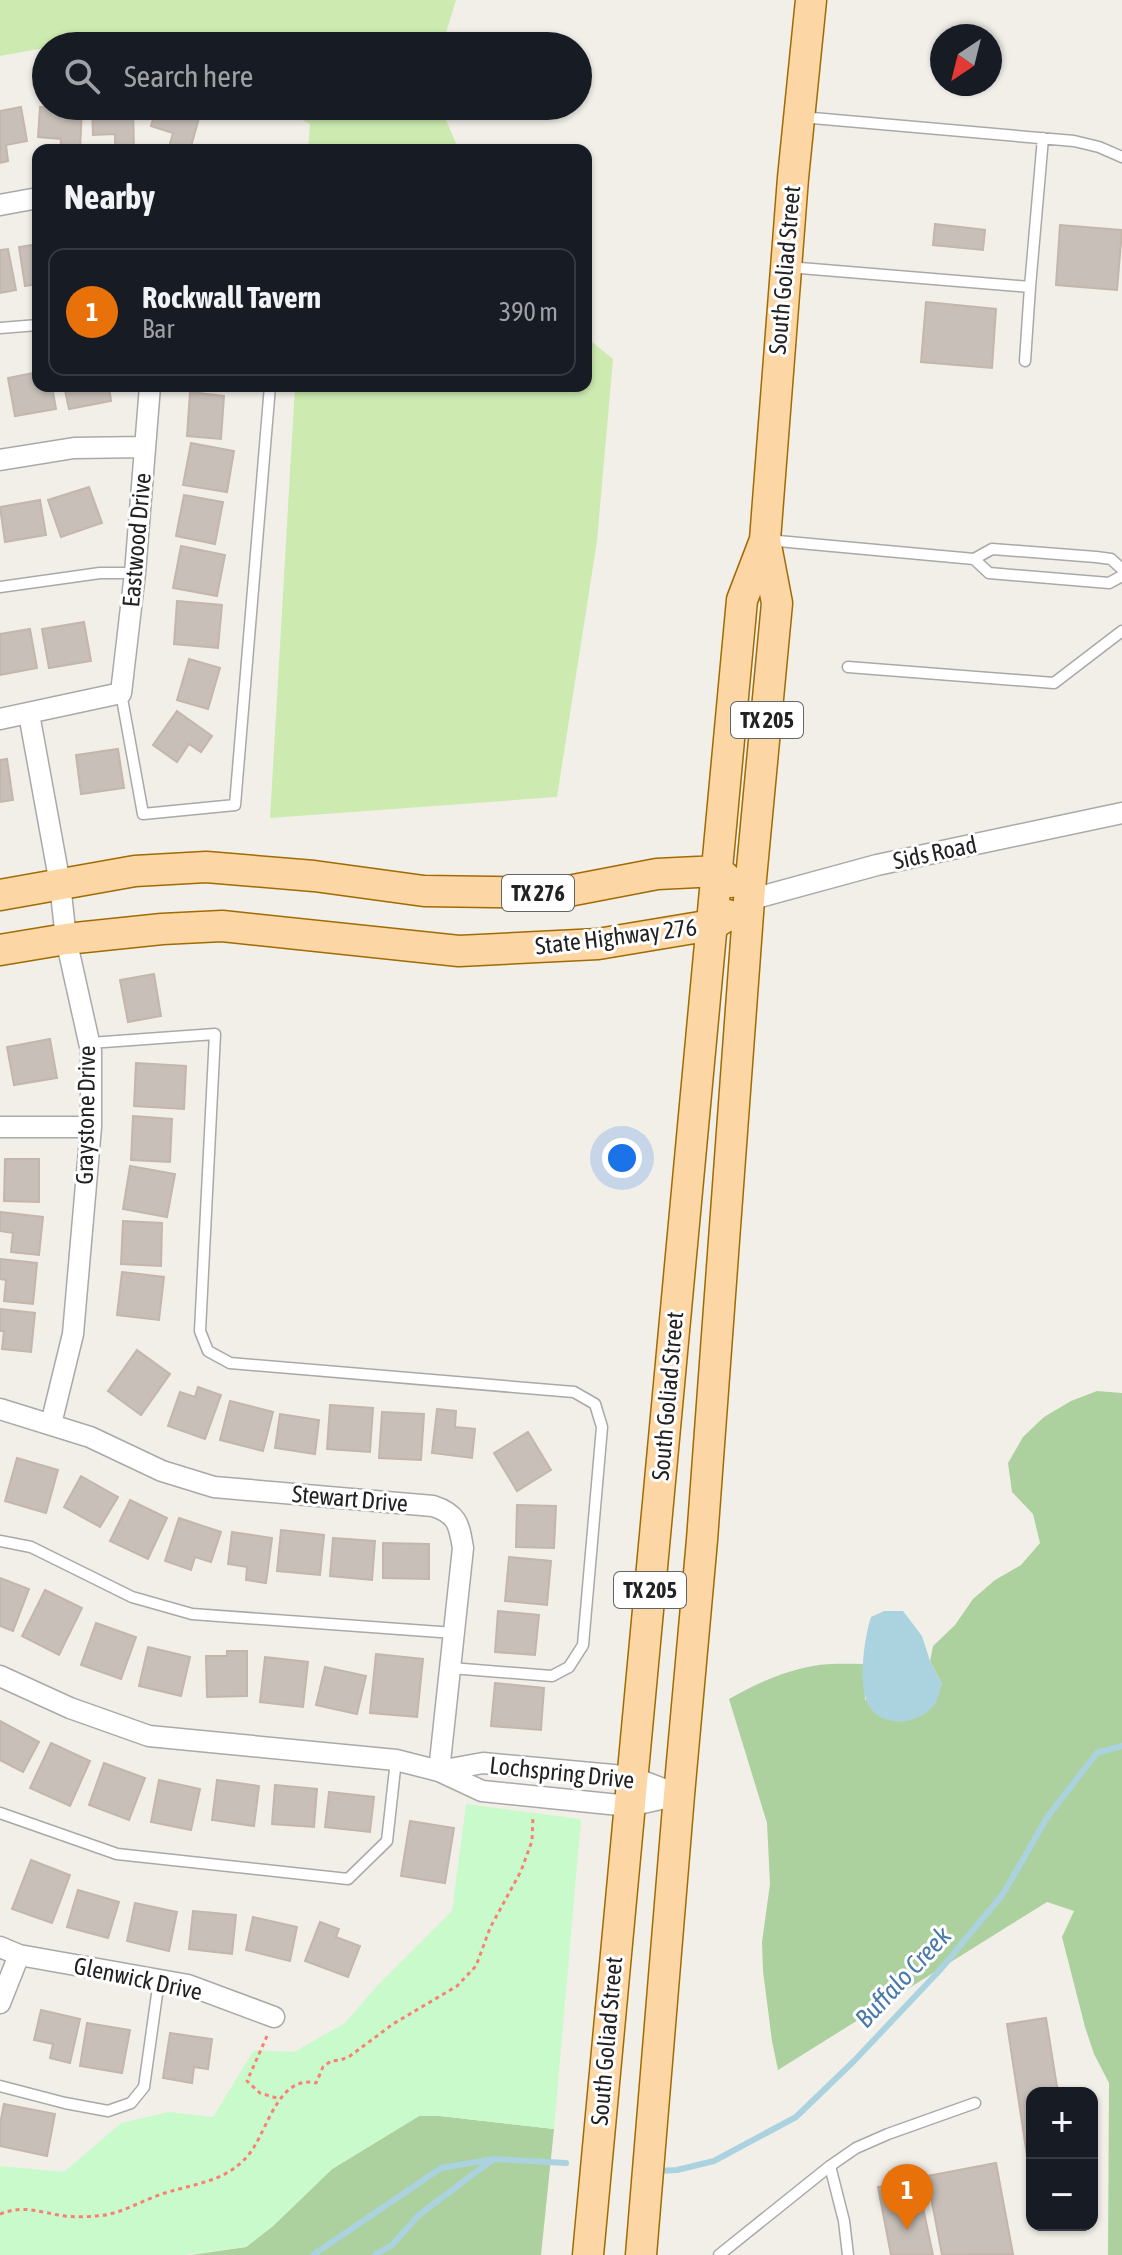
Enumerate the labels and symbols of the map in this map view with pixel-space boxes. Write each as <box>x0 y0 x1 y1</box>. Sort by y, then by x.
north arrow <box>930 24 1002 96</box>
street label: South Goliad Street <box>764 184 805 355</box>
street label: Eastwood Drive <box>117 472 156 608</box>
road number: TX 205 <box>731 702 803 738</box>
street label: Sids Road <box>891 831 979 875</box>
road number: TX 276 <box>502 875 574 911</box>
street label: State Highway 276 <box>534 913 698 960</box>
street label: Graystone Drive <box>71 1045 100 1185</box>
your location <box>602 1138 642 1178</box>
street label: South Goliad Street <box>647 1310 688 1481</box>
street label: Stewart Drive <box>291 1480 409 1517</box>
road number: TX 205 <box>614 1572 686 1608</box>
street label: Lochspring Drive <box>488 1751 636 1794</box>
water label: Buffalo Creek <box>849 1920 957 2033</box>
street label: Glenwick Drive <box>71 1952 205 2005</box>
street label: South Goliad Street <box>586 1955 627 2126</box>
pin: 1 <box>881 2164 933 2230</box>

